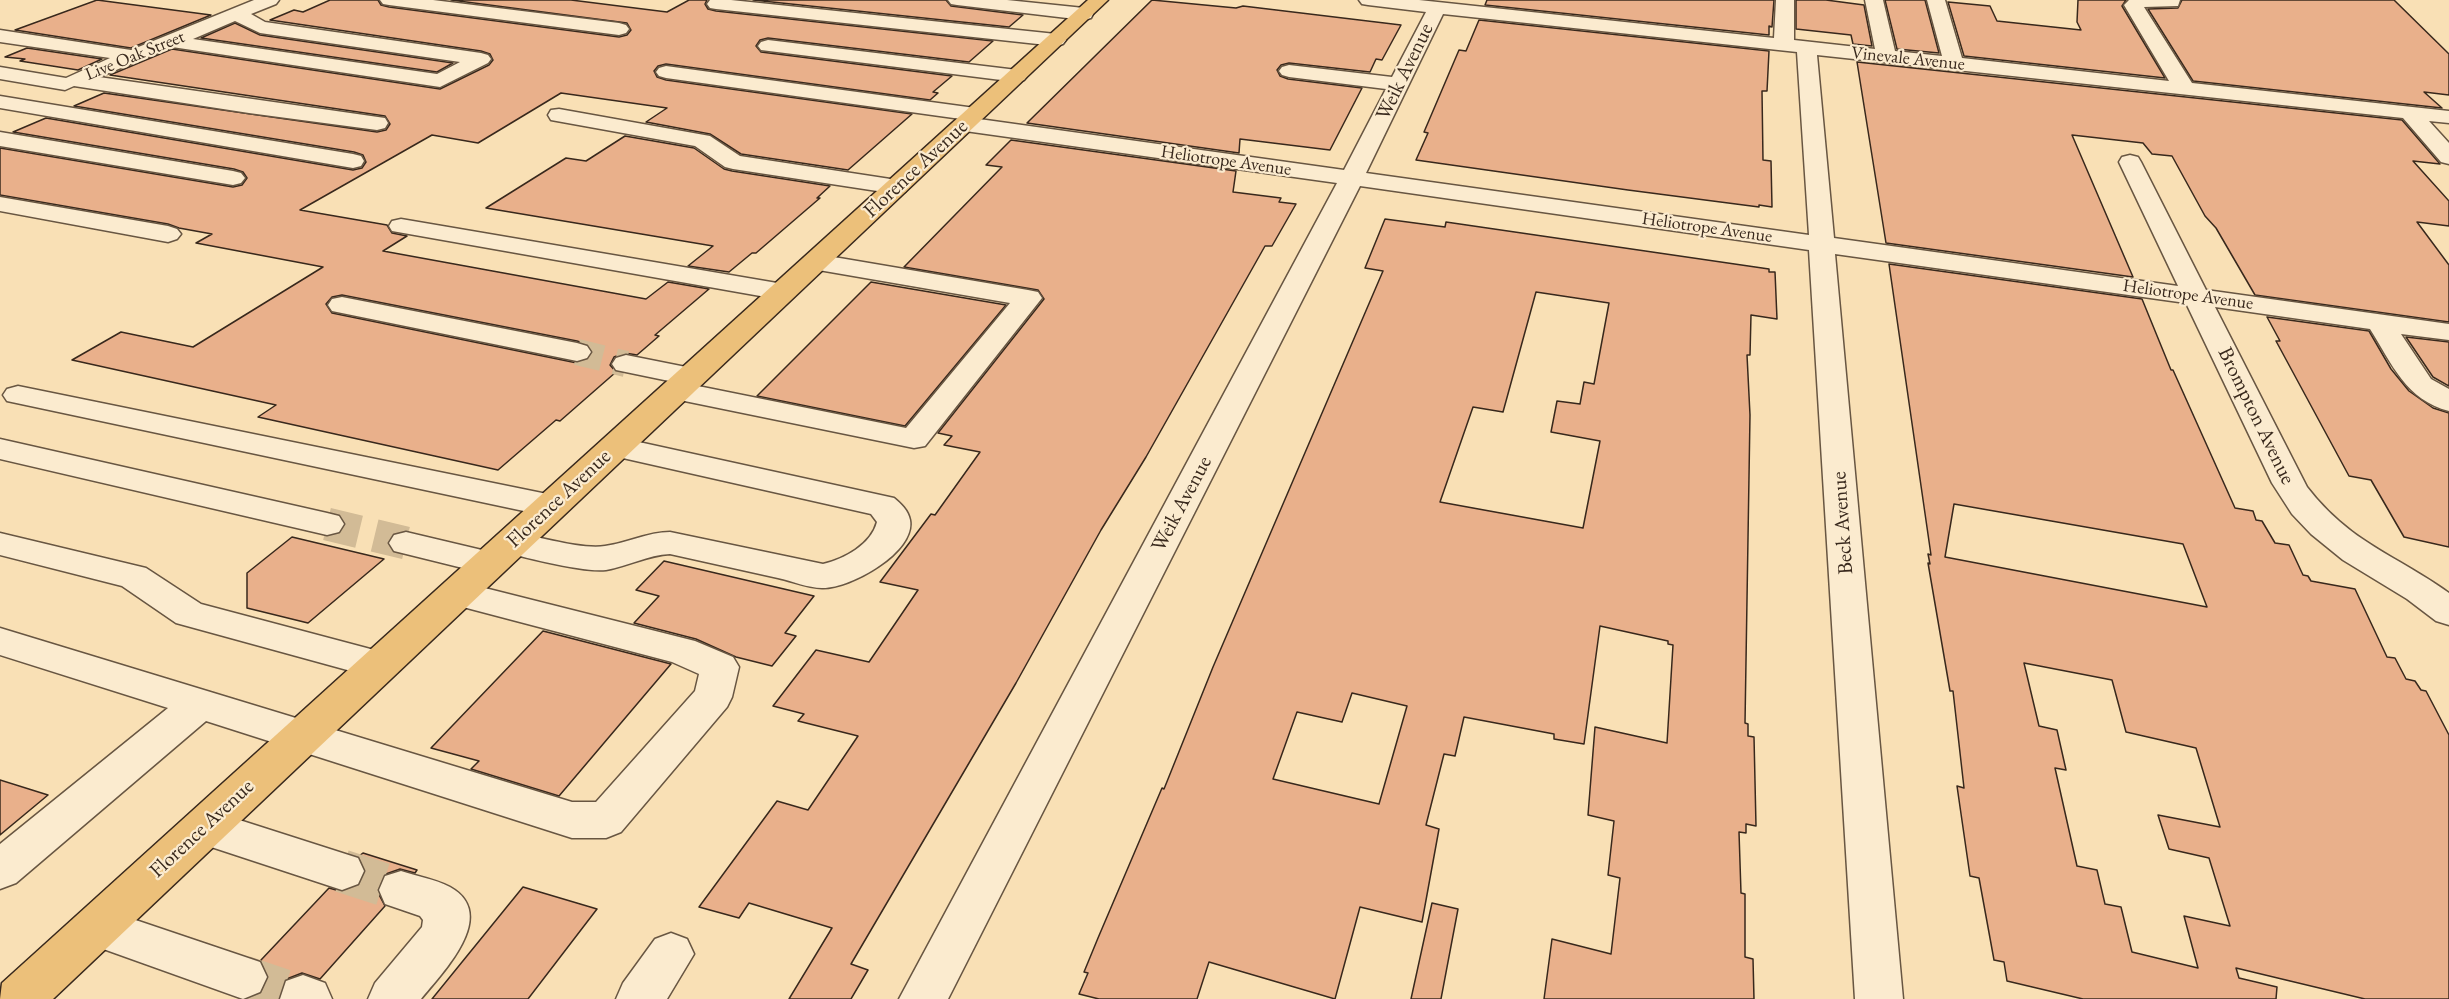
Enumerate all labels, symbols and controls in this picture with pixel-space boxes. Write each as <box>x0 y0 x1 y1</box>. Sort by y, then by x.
street label: Weik Avenue <box>1371 19 1439 125</box>
street label: Live Oak Street <box>82 26 188 86</box>
street label: Vinevale Avenue <box>1850 42 1966 76</box>
street label: Florence Avenue <box>859 114 973 224</box>
street label: Heliotrope Avenue <box>1159 141 1293 181</box>
street label: Heliotrope Avenue <box>1640 208 1774 248</box>
street label: Heliotrope Avenue <box>2121 275 2255 315</box>
street label: Brompton Avenue <box>2212 343 2300 489</box>
street label: Florence Avenue <box>502 444 616 554</box>
street label: Weik Avenue <box>1146 452 1218 556</box>
street label: Beck Avenue <box>1827 471 1859 575</box>
street label: Florence Avenue <box>145 774 259 884</box>

